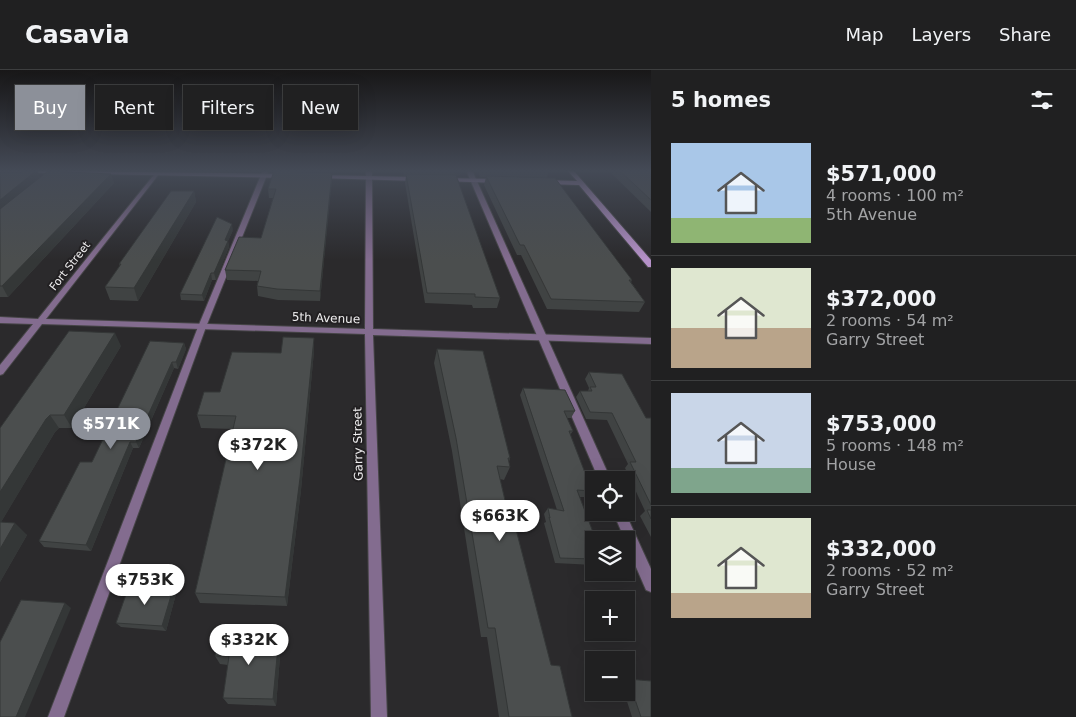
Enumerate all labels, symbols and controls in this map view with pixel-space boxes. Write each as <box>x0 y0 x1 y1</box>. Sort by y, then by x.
text: Casavia <box>25 21 129 49</box>
text: Map <box>845 24 883 45</box>
text: Layers <box>911 24 971 45</box>
text: Share <box>999 24 1051 45</box>
chip: Buy <box>15 85 85 130</box>
chip: Rent <box>95 85 173 130</box>
chip: Filters <box>183 85 273 130</box>
chip: New <box>283 85 358 130</box>
icon: filters <box>1028 86 1056 114</box>
text: 5 homes <box>671 88 771 112</box>
text: $571,000 <box>826 162 936 186</box>
icon: home <box>711 163 771 223</box>
text: 4 rooms · 100 m² <box>826 186 964 205</box>
text: 5th Avenue <box>826 205 917 224</box>
street label: Fort Street <box>47 238 94 293</box>
text: $372,000 <box>826 287 936 311</box>
icon: home <box>711 288 771 348</box>
street label: 5th Avenue <box>292 310 360 326</box>
text: 2 rooms · 54 m² <box>826 311 954 330</box>
text: Garry Street <box>826 330 924 349</box>
street label: Garry Street <box>350 407 366 481</box>
pin: $571K <box>76 408 146 450</box>
text: $753,000 <box>826 412 936 436</box>
icon: home <box>711 413 771 473</box>
text: $571K <box>83 414 139 433</box>
pin: $372K <box>223 428 293 471</box>
text: $372K <box>230 435 286 454</box>
text: 5 rooms · 148 m² <box>826 436 964 455</box>
text: House <box>826 455 876 474</box>
map controls <box>585 471 635 701</box>
button: locate <box>585 471 635 521</box>
pin: $663K <box>465 500 535 542</box>
text: $663K <box>472 506 528 525</box>
button: layers <box>585 531 635 581</box>
text: $332,000 <box>826 537 936 561</box>
icon: home <box>711 538 771 598</box>
text: 2 rooms · 52 m² <box>826 561 954 580</box>
pin: $753K <box>110 564 180 606</box>
text: $753K <box>117 570 173 589</box>
text: Garry Street <box>826 580 924 599</box>
button: + <box>585 591 635 641</box>
pin: $332K <box>214 624 284 666</box>
text: $332K <box>221 630 277 649</box>
button: − <box>585 651 635 701</box>

